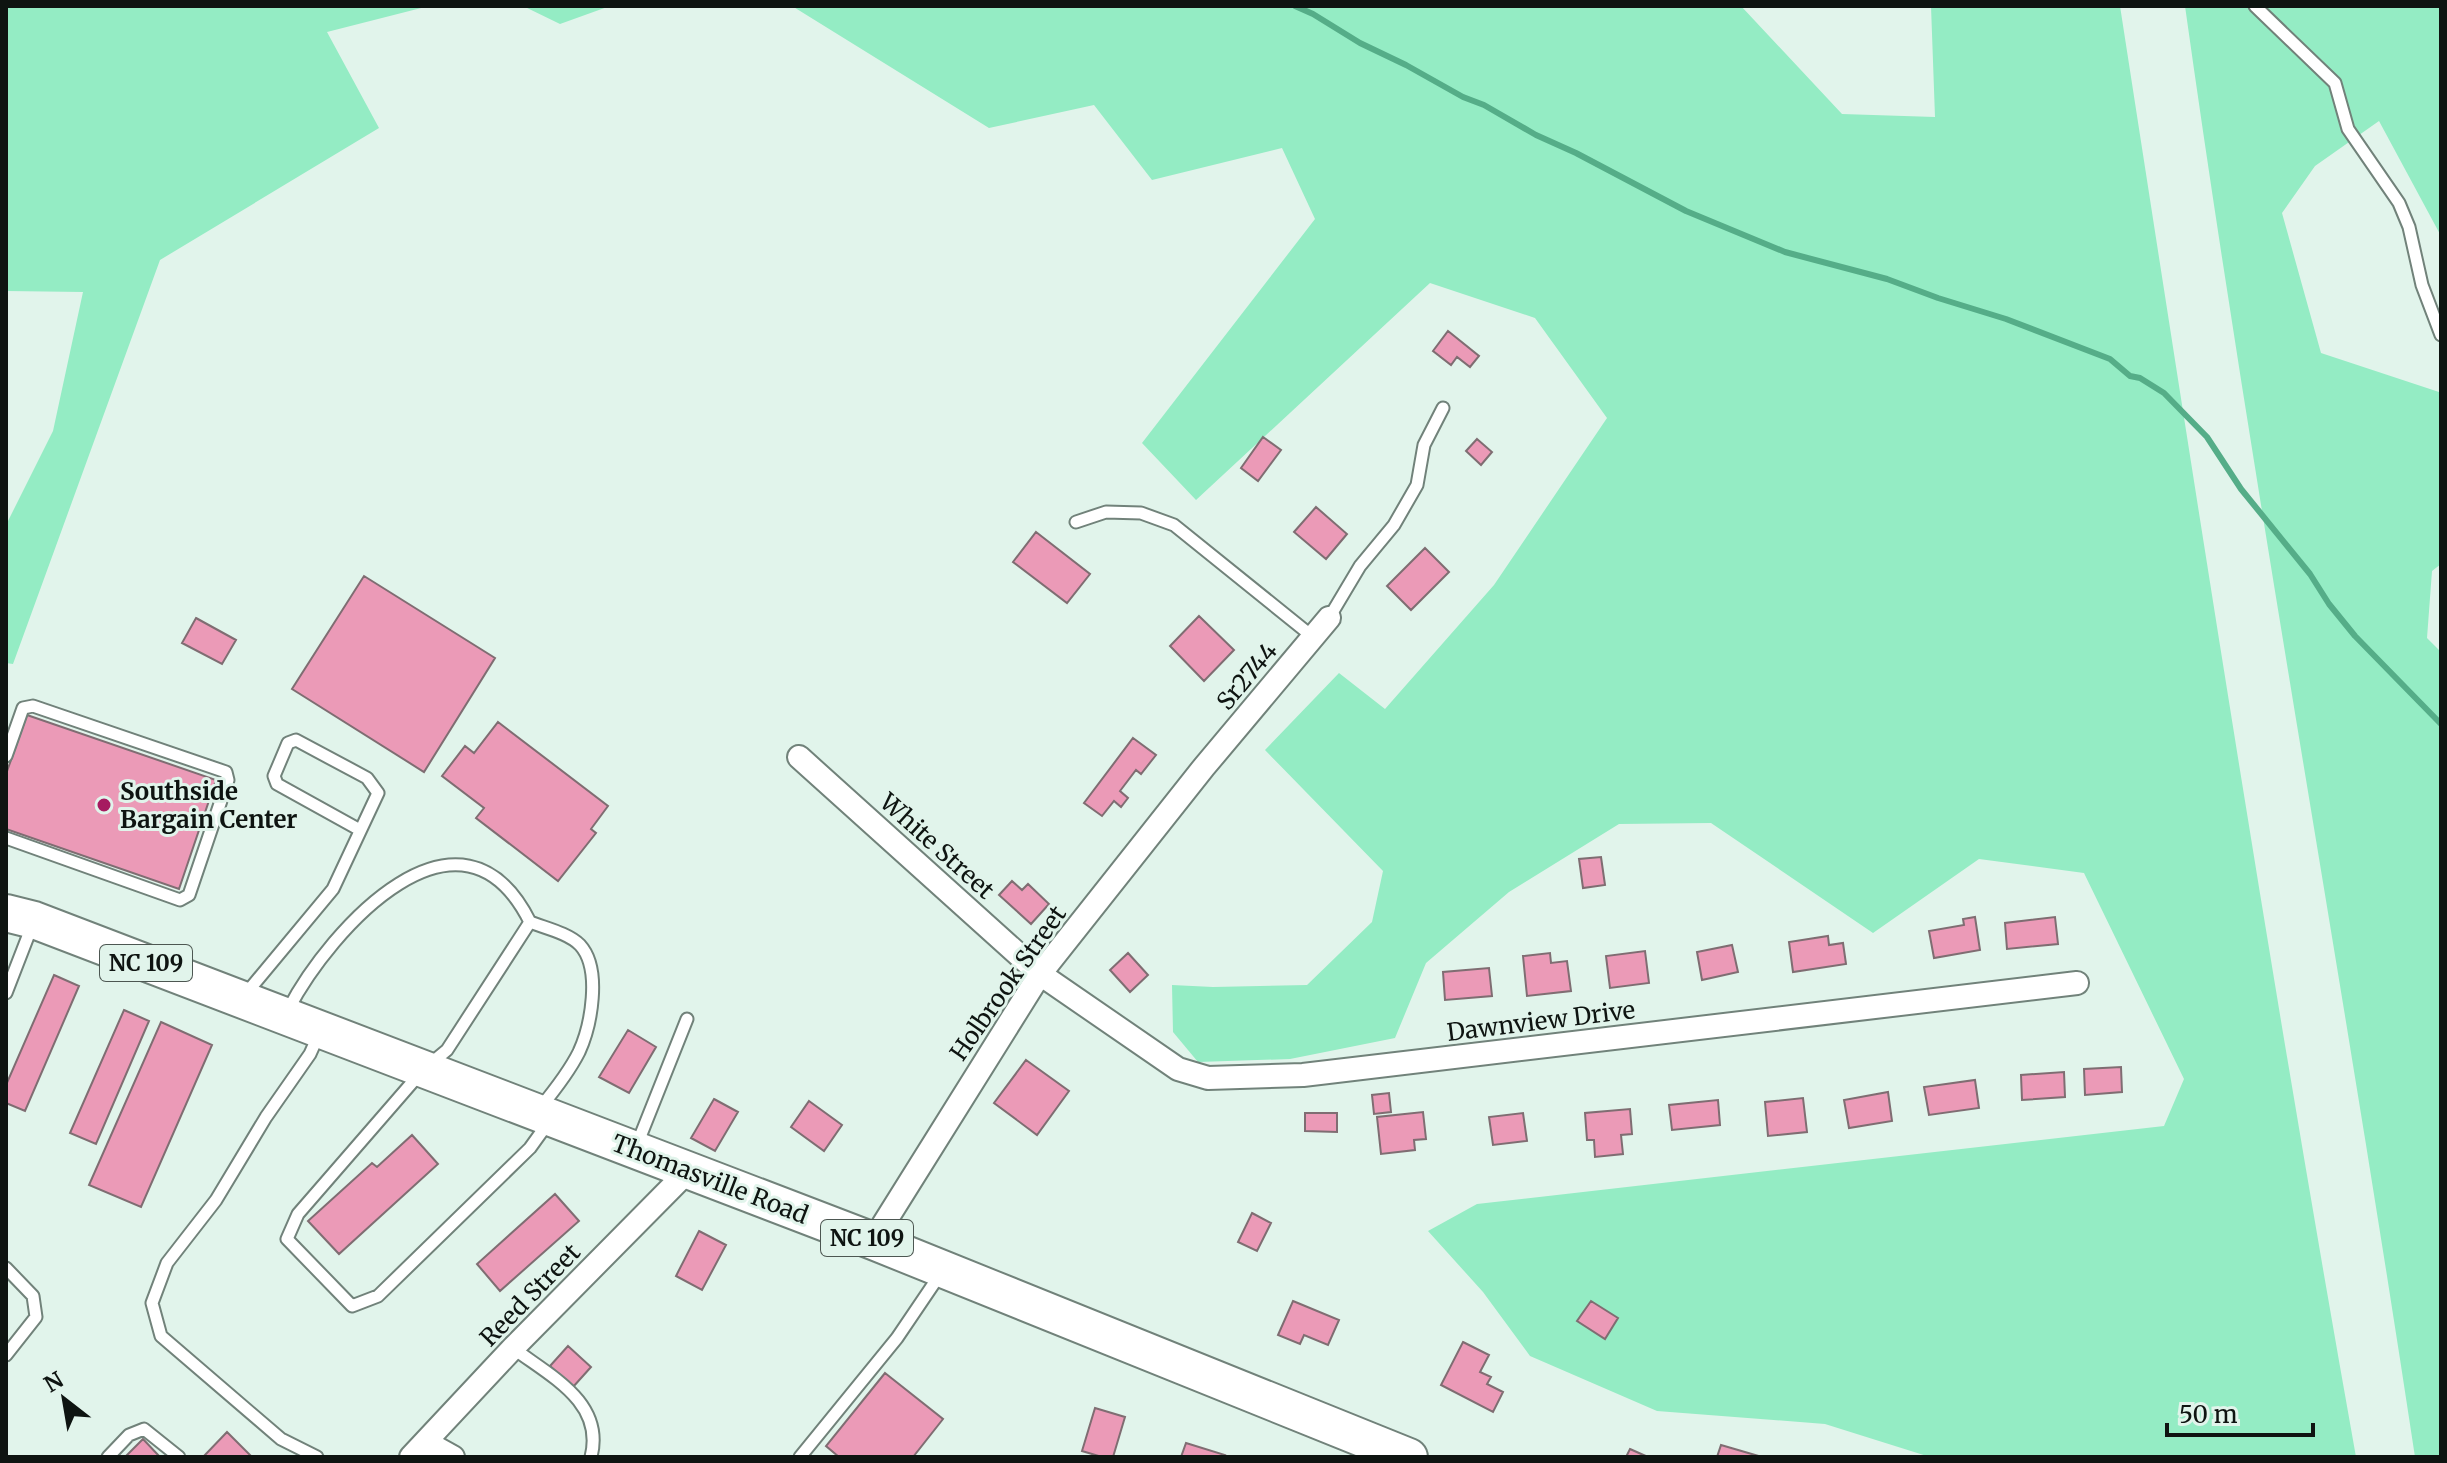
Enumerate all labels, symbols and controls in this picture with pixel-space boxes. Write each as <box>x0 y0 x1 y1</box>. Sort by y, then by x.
street label: Sr2744 <box>1210 636 1284 716</box>
place label: Southside Bargain Center <box>120 776 297 835</box>
street label: White Street <box>873 786 1001 906</box>
marker: Southside Bargain Center <box>95 796 113 814</box>
street label: Holbrook Street <box>943 899 1073 1067</box>
road number: NC 109 <box>100 945 192 981</box>
street label: Dawnview Drive <box>1445 994 1637 1048</box>
street label: Thomasville Road <box>607 1127 813 1231</box>
road number: NC 109 <box>821 1220 913 1256</box>
street label: Reed Street <box>473 1237 587 1353</box>
north arrow <box>24 1359 104 1439</box>
text: N <box>39 1365 69 1398</box>
scale bar <box>2167 1387 2313 1437</box>
text: 50 m <box>2179 1399 2238 1430</box>

